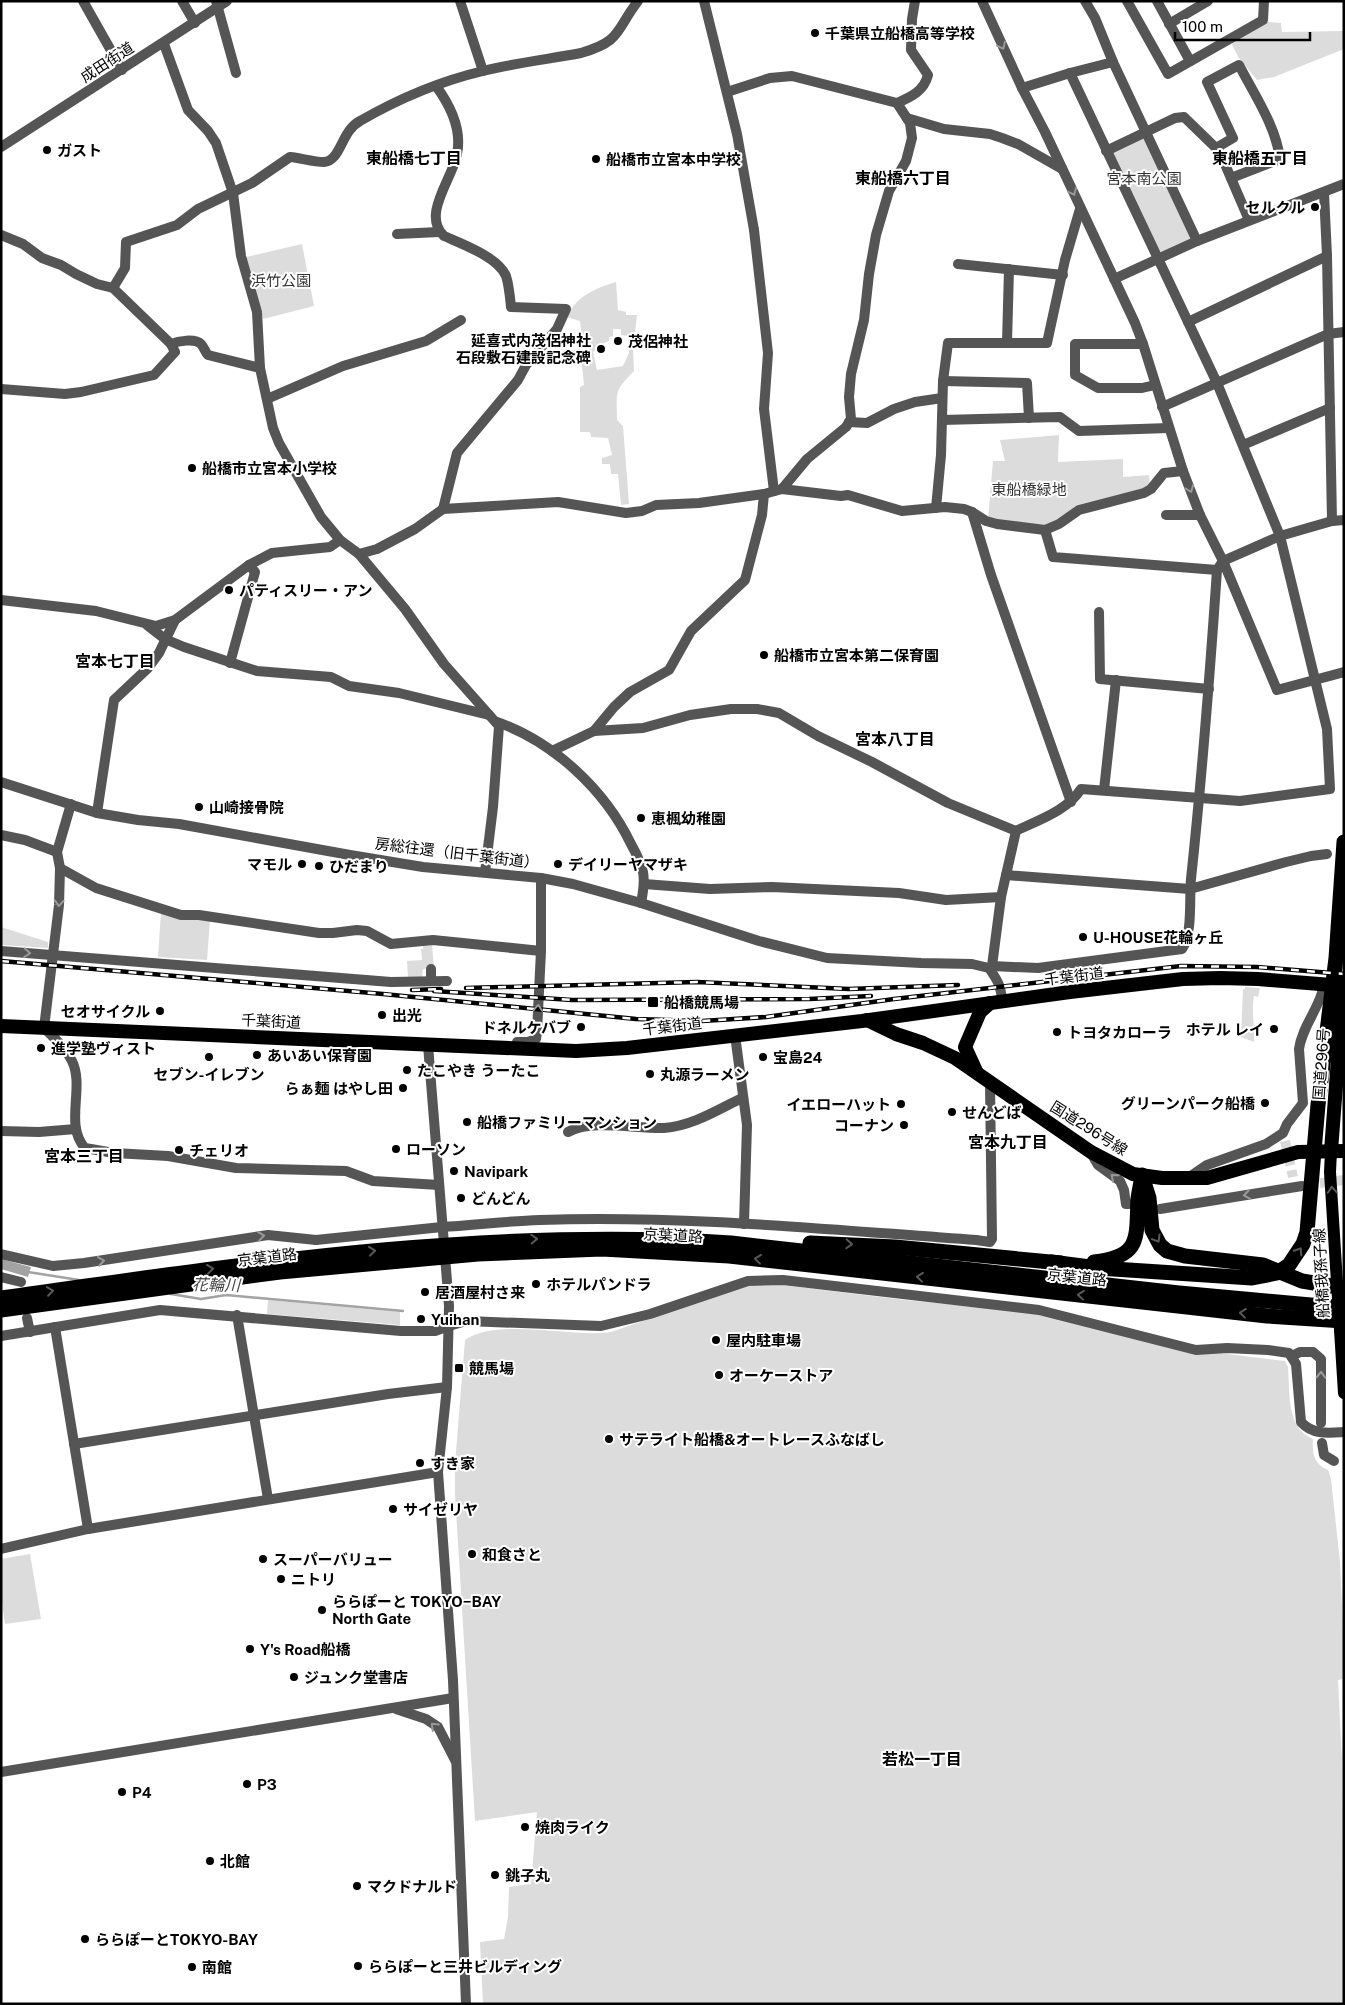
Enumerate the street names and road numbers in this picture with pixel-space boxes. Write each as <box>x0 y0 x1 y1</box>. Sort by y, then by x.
street label: 成田街道 <box>77 39 137 85</box>
street label: 房総往還（旧千葉街道） <box>374 835 540 871</box>
street label: 千葉街道 <box>1043 964 1105 988</box>
street label: 千葉街道 <box>241 1011 301 1031</box>
street label: 千葉街道 <box>641 1014 703 1038</box>
street label: 国道296号 <box>1310 1027 1332 1101</box>
street label: 国道296号線 <box>1047 1098 1131 1158</box>
street label: 京葉道路 <box>643 1225 703 1245</box>
street label: 船橋我孫子線 <box>1310 1228 1332 1318</box>
street label: 京葉道路 <box>236 1245 298 1269</box>
street label: 京葉道路 <box>1046 1265 1108 1289</box>

